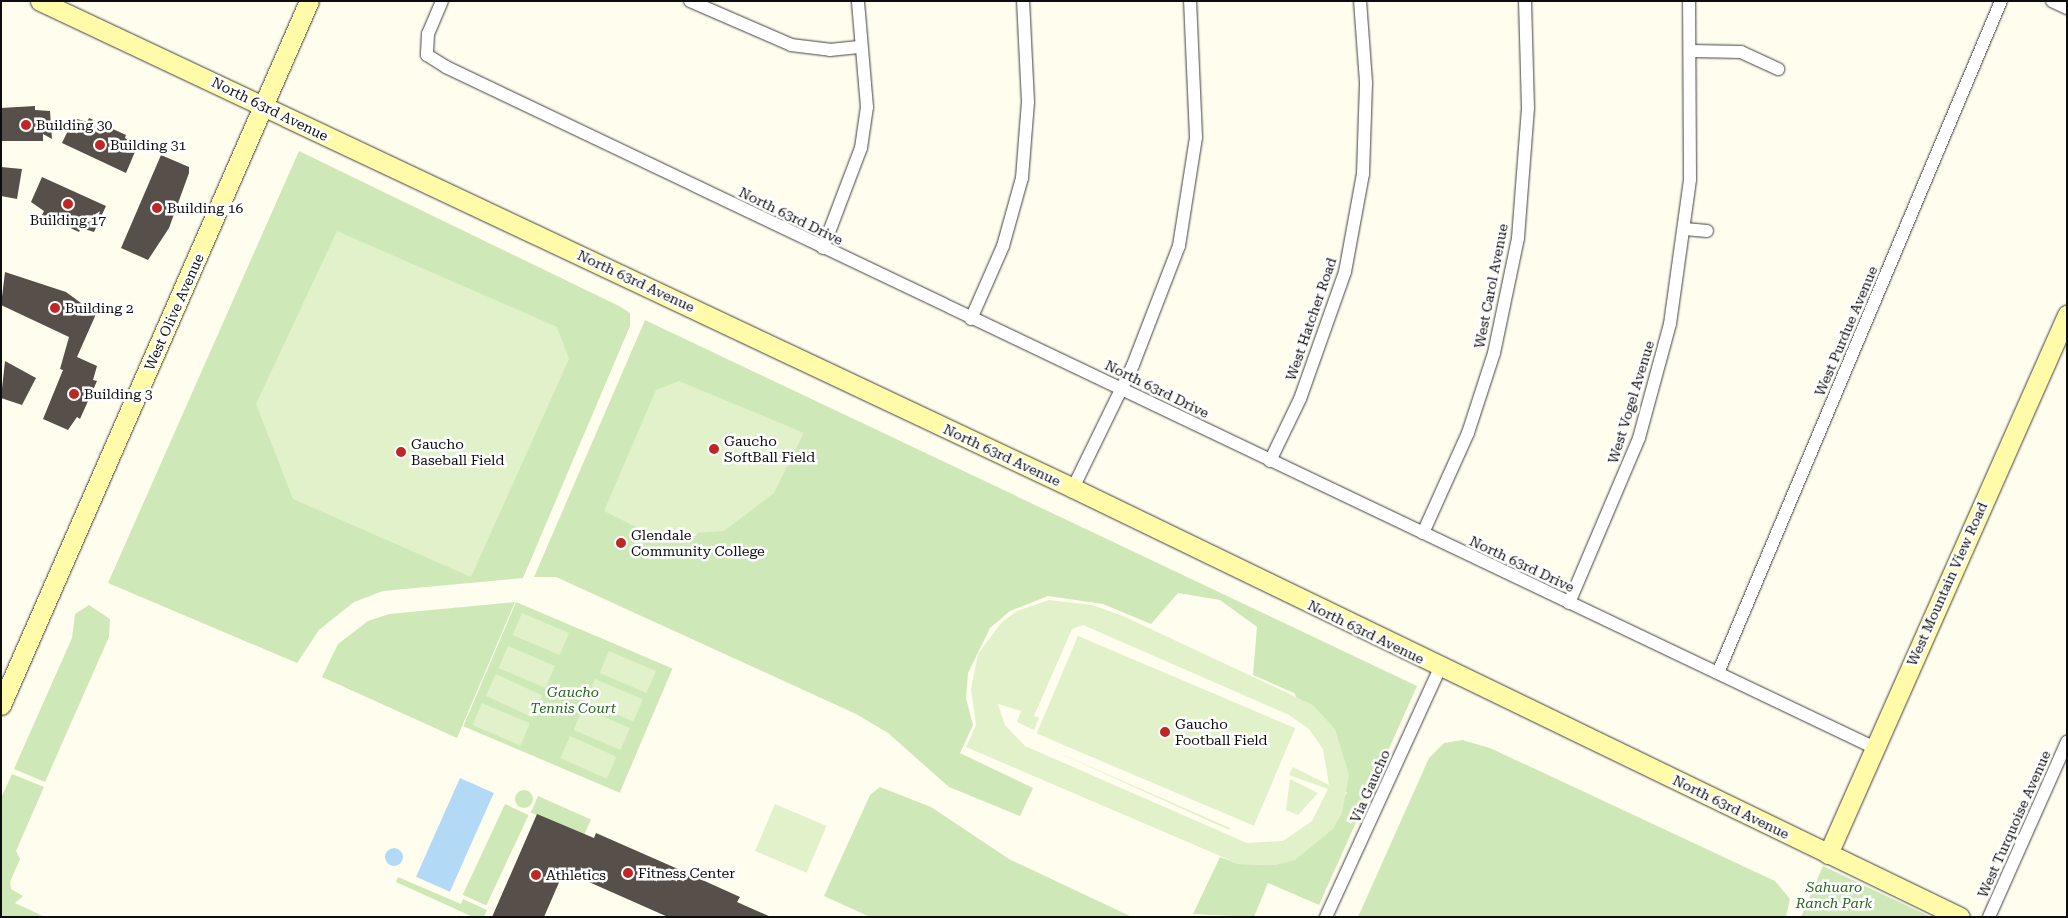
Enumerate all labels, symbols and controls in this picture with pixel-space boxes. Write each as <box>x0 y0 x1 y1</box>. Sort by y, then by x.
street label: North 63rd Avenue <box>209 74 331 144</box>
place label: Building 30 <box>36 117 112 133</box>
marker: Building 30 <box>20 119 32 131</box>
place label: Building 31 <box>110 137 186 153</box>
marker: Building 31 <box>94 139 106 151</box>
street label: North 63rd Drive <box>736 184 846 248</box>
marker: Building 17 <box>62 198 74 210</box>
place label: Building 16 <box>167 200 243 216</box>
marker: Building 16 <box>151 202 163 214</box>
place label: Building 17 <box>30 212 106 228</box>
street label: West Carol Avenue <box>1471 222 1511 350</box>
street label: North 63rd Avenue <box>575 246 697 316</box>
street label: West Olive Avenue <box>141 251 207 373</box>
street label: West Hatcher Road <box>1282 255 1340 383</box>
street label: West Purdue Avenue <box>1811 264 1881 398</box>
place label: Building 2 <box>65 300 134 316</box>
marker: Building 2 <box>49 302 61 314</box>
street label: West Vogel Avenue <box>1604 339 1658 465</box>
street label: North 63rd Drive <box>1102 357 1212 421</box>
place label: Building 3 <box>84 386 153 402</box>
marker: Building 3 <box>68 388 80 400</box>
street label: North 63rd Avenue <box>941 420 1063 490</box>
place label: Gaucho SoftBall Field <box>724 433 815 466</box>
place label: Gaucho Baseball Field <box>411 436 504 468</box>
marker: Gaucho SoftBall Field <box>708 443 720 455</box>
marker: Gaucho Baseball Field <box>395 446 407 458</box>
street label: West Mountain View Road <box>1903 500 1991 668</box>
place label: Glendale Community College <box>631 527 765 560</box>
street label: North 63rd Drive <box>1467 532 1577 596</box>
marker: Glendale Community College <box>615 537 627 549</box>
street label: North 63rd Avenue <box>1305 597 1427 667</box>
park label: Gaucho Tennis Court <box>530 684 616 716</box>
place label: Gaucho Football Field <box>1175 716 1268 749</box>
marker: Gaucho Football Field <box>1159 726 1171 738</box>
street label: Via Gaucho <box>1346 747 1394 825</box>
street label: West Turquoise Avenue <box>1974 748 2054 900</box>
street label: North 63rd Avenue <box>1670 772 1792 842</box>
place label: Fitness Center <box>638 865 735 881</box>
place label: Athletics <box>546 867 606 883</box>
marker: Fitness Center <box>622 867 634 879</box>
marker: Athletics <box>530 869 542 881</box>
park label: Sahuaro Ranch Park <box>1796 879 1872 912</box>

